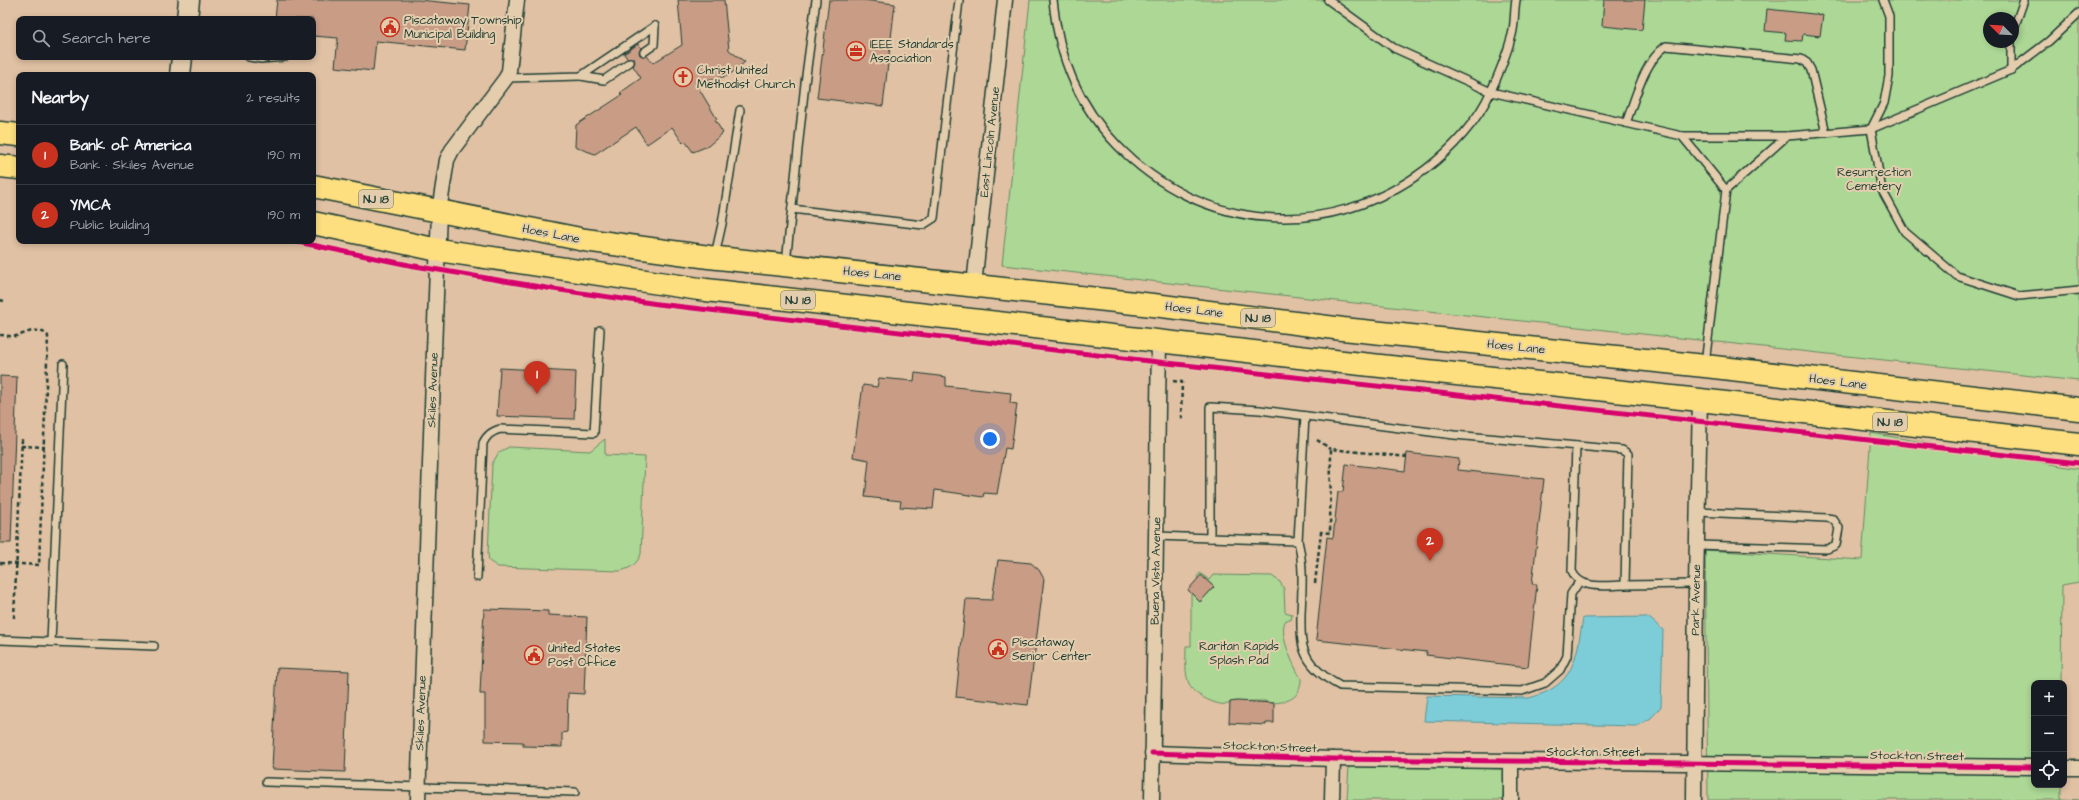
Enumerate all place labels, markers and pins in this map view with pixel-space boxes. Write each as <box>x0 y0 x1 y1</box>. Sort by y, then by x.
place label: Piscataway Township Municipal Building <box>404 12 522 44</box>
public building icon: Piscataway Township Municipal Building <box>379 16 401 38</box>
place label: IEEE Standards Association <box>870 36 954 67</box>
office icon: IEEE Standards Association <box>845 40 867 62</box>
place label: Christ United Methodist Church <box>697 62 795 93</box>
church icon: Christ United Methodist Church <box>672 66 694 88</box>
pin: 1 <box>524 361 550 394</box>
pin: 2 <box>1417 528 1443 561</box>
place label: Piscataway Senior Center <box>1012 634 1092 665</box>
public building icon: Piscataway Senior Center <box>987 638 1009 660</box>
place label: United States Post Office <box>548 640 621 671</box>
public building icon: United States Post Office <box>523 644 545 666</box>

